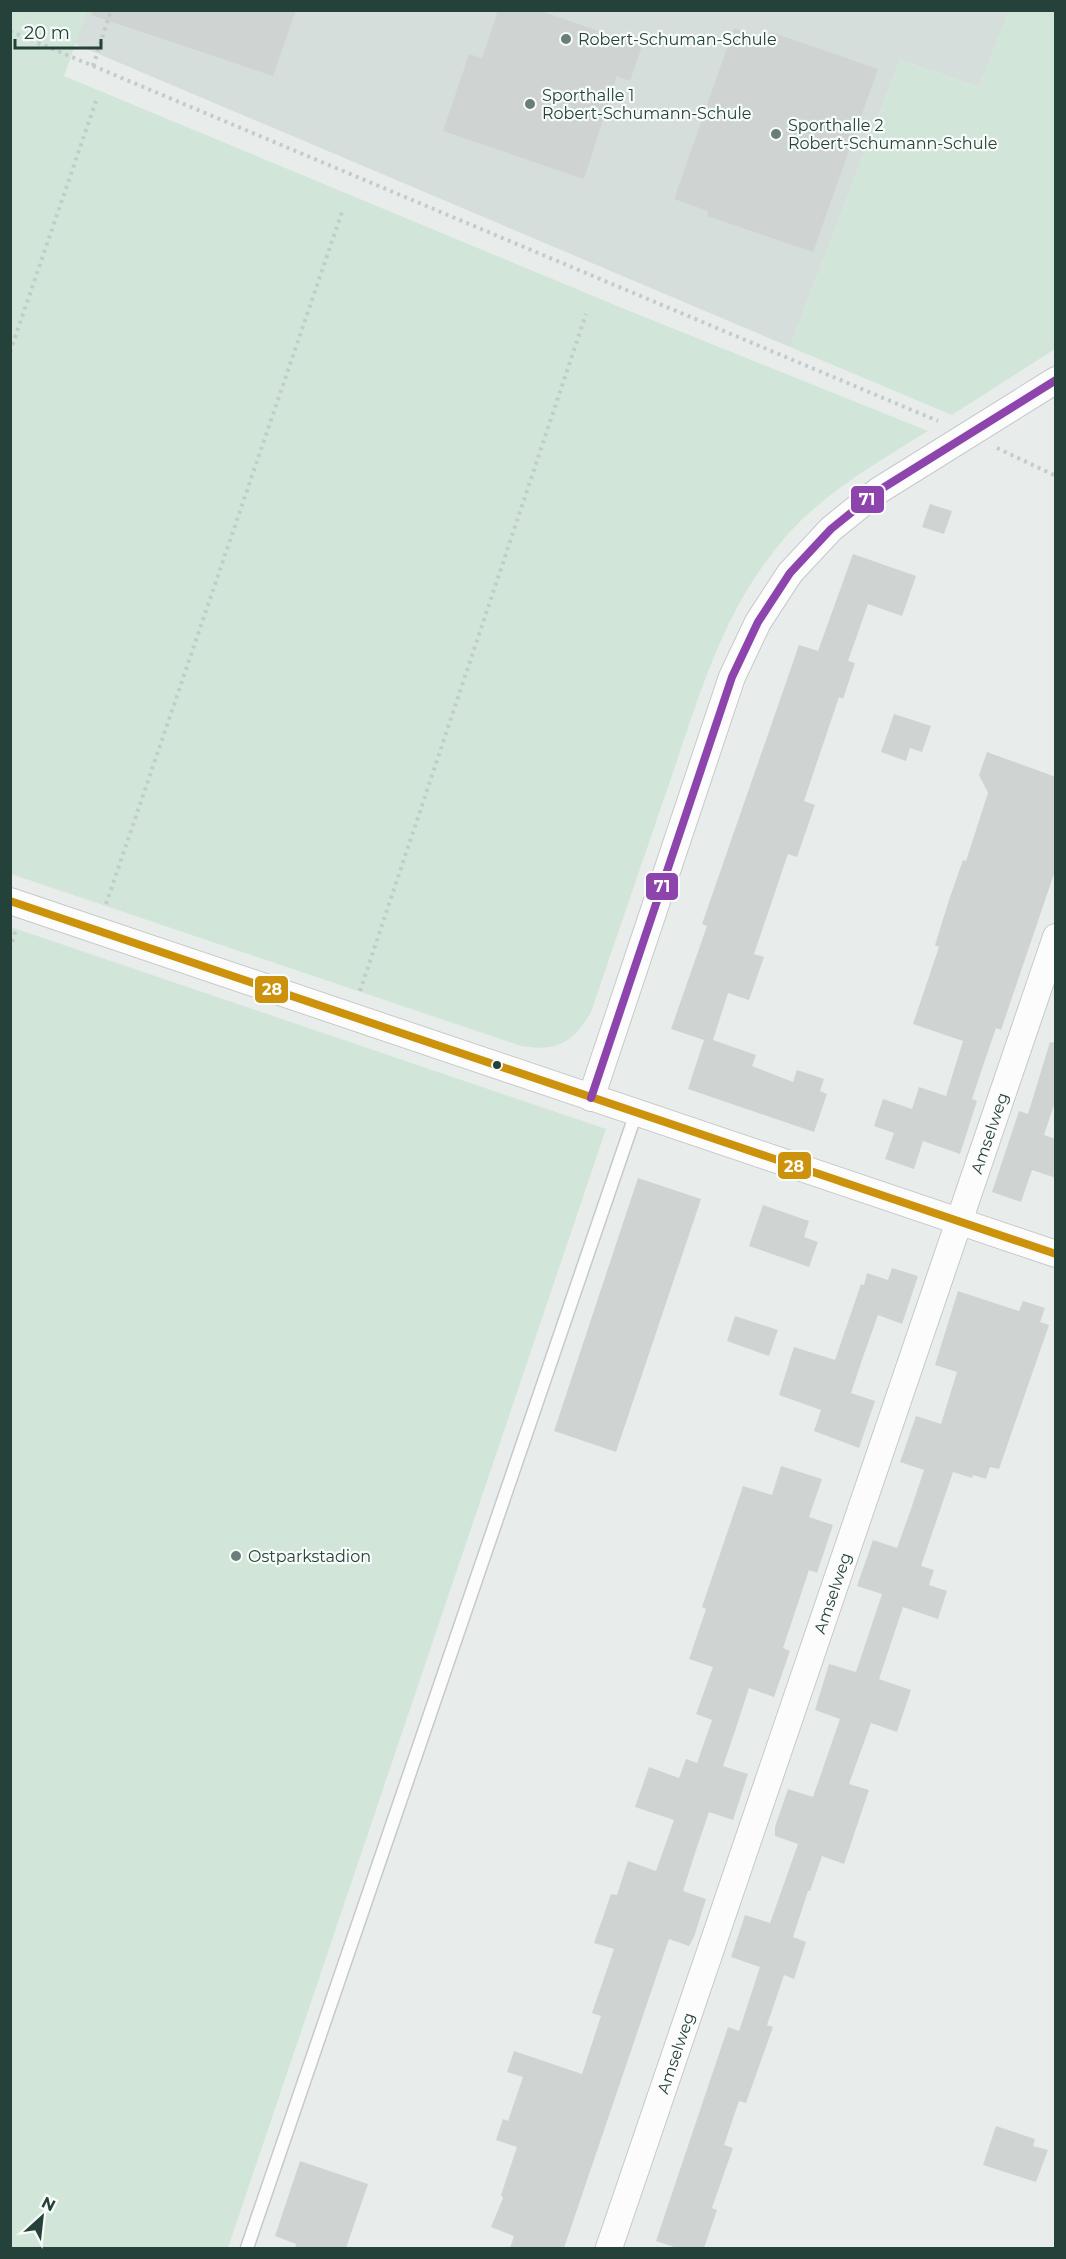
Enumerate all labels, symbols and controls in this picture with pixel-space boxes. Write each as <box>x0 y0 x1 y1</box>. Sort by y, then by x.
scale bar <box>15 12 100 50</box>
text: 20 m <box>24 22 70 44</box>
place label: Robert-Schuman-Schule <box>578 30 777 49</box>
marker: Robert-Schuman-Schule <box>559 32 573 46</box>
place label: Sporthalle 1 Robert-Schumann-Schule <box>542 86 751 123</box>
marker: Sporthalle 1 Robert-Schumann-Schule <box>523 97 537 111</box>
place label: Sporthalle 2 Robert-Schumann-Schule <box>788 116 997 153</box>
marker: Sporthalle 2 Robert-Schumann-Schule <box>769 127 783 141</box>
line badge: 71 <box>850 485 885 514</box>
text: 71 <box>859 490 875 509</box>
line badge: 71 <box>645 872 679 901</box>
text: 71 <box>654 877 670 896</box>
line badge: 28 <box>254 975 289 1004</box>
text: 28 <box>262 980 282 999</box>
unlabelled marker <box>491 1059 503 1071</box>
street label: Amselweg <box>967 1090 1012 1176</box>
line badge: 28 <box>777 1151 812 1180</box>
text: 28 <box>784 1157 804 1176</box>
place label: Ostparkstadion <box>248 1547 371 1566</box>
marker: Ostparkstadion <box>229 1549 243 1563</box>
street label: Amselweg <box>810 1550 855 1636</box>
street label: Amselweg <box>653 2010 699 2096</box>
north arrow <box>12 2187 72 2247</box>
text: N <box>39 2193 59 2215</box>

